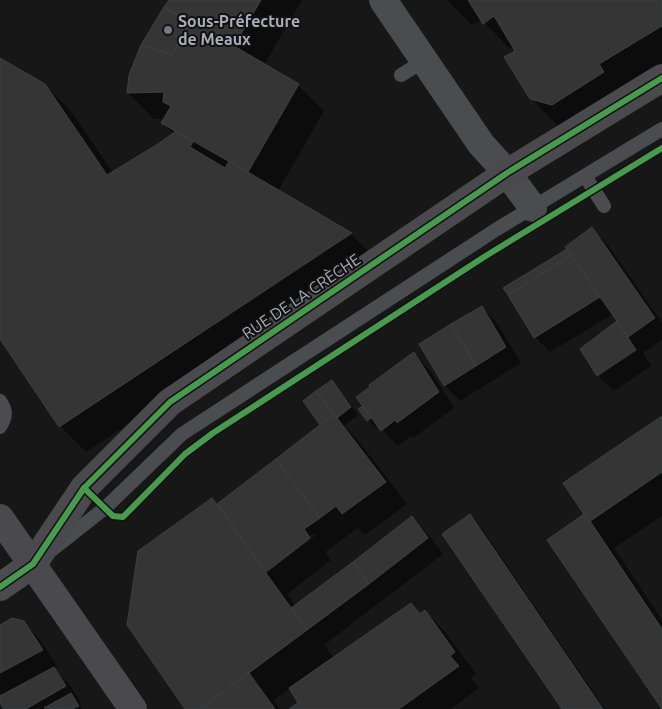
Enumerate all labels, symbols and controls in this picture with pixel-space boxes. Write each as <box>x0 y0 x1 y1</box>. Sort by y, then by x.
place label: Sous-Préfecture de Meaux <box>178 12 300 48</box>
marker: Sous-Préfecture de Meaux <box>162 24 174 36</box>
street label: RUE DE LA CRÈCHE <box>237 248 364 342</box>

